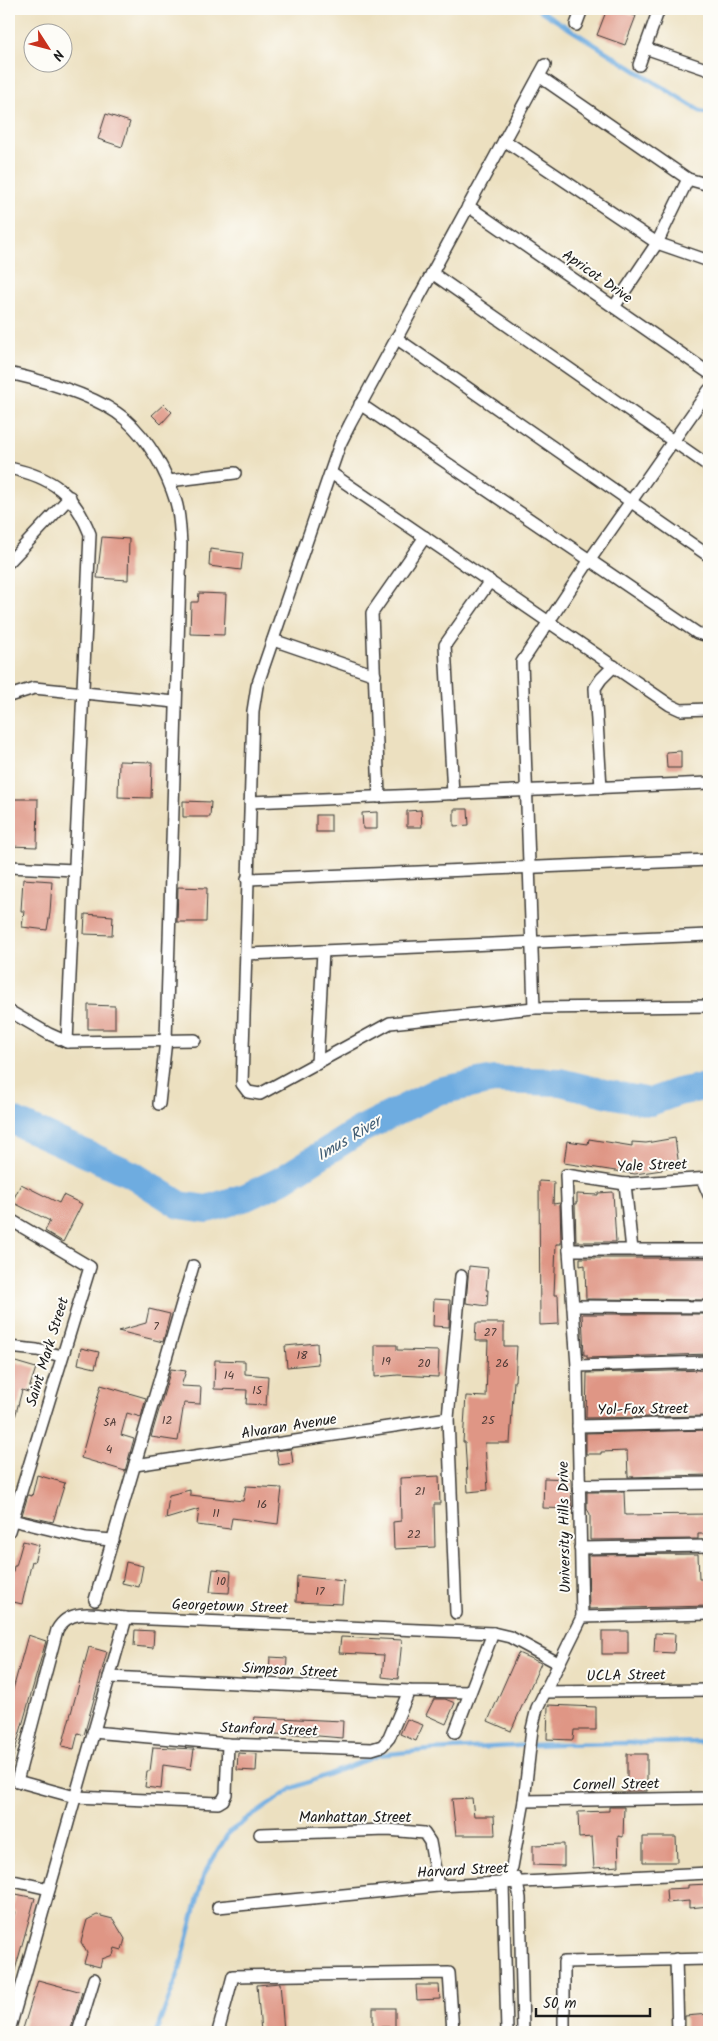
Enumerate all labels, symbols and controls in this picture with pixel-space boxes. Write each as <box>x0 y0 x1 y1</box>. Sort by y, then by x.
north arrow <box>22 22 72 72</box>
text: N <box>46 45 69 65</box>
street label: Apricot Drive <box>557 244 637 310</box>
water label: Imus River <box>312 1108 389 1168</box>
street label: Yale Street <box>617 1153 688 1179</box>
street label: Saint Mark Street <box>20 1294 76 1410</box>
house number: 7 <box>153 1317 159 1336</box>
house number: 27 <box>484 1323 497 1342</box>
house number: 18 <box>297 1346 308 1365</box>
house number: 19 <box>381 1352 391 1371</box>
house number: 20 <box>418 1354 430 1373</box>
house number: 26 <box>495 1354 509 1373</box>
house number: 14 <box>224 1366 235 1385</box>
house number: 15 <box>252 1381 264 1400</box>
street label: Yol-Fox Street <box>597 1397 689 1423</box>
street label: Alvaran Avenue <box>240 1408 339 1446</box>
house number: 12 <box>162 1411 172 1430</box>
house number: 25 <box>481 1411 496 1430</box>
house number: 5A <box>103 1413 117 1432</box>
house number: 4 <box>106 1440 113 1459</box>
street label: University Hills Drive <box>552 1461 578 1593</box>
house number: 21 <box>415 1482 426 1501</box>
house number: 16 <box>257 1495 267 1514</box>
house number: 11 <box>212 1504 220 1523</box>
house number: 22 <box>407 1525 421 1544</box>
house number: 10 <box>216 1572 226 1591</box>
house number: 17 <box>315 1582 325 1601</box>
street label: Georgetown Street <box>171 1593 289 1621</box>
street label: Simpson Street <box>241 1657 339 1686</box>
street label: UCLA Street <box>586 1663 666 1689</box>
street label: Stanford Street <box>220 1716 318 1744</box>
street label: Cornell Street <box>572 1772 660 1798</box>
street label: Manhattan Street <box>299 1806 412 1830</box>
street label: Harvard Street <box>416 1857 510 1885</box>
scale bar <box>536 1986 649 2018</box>
text: 50 m <box>543 1992 577 2016</box>

